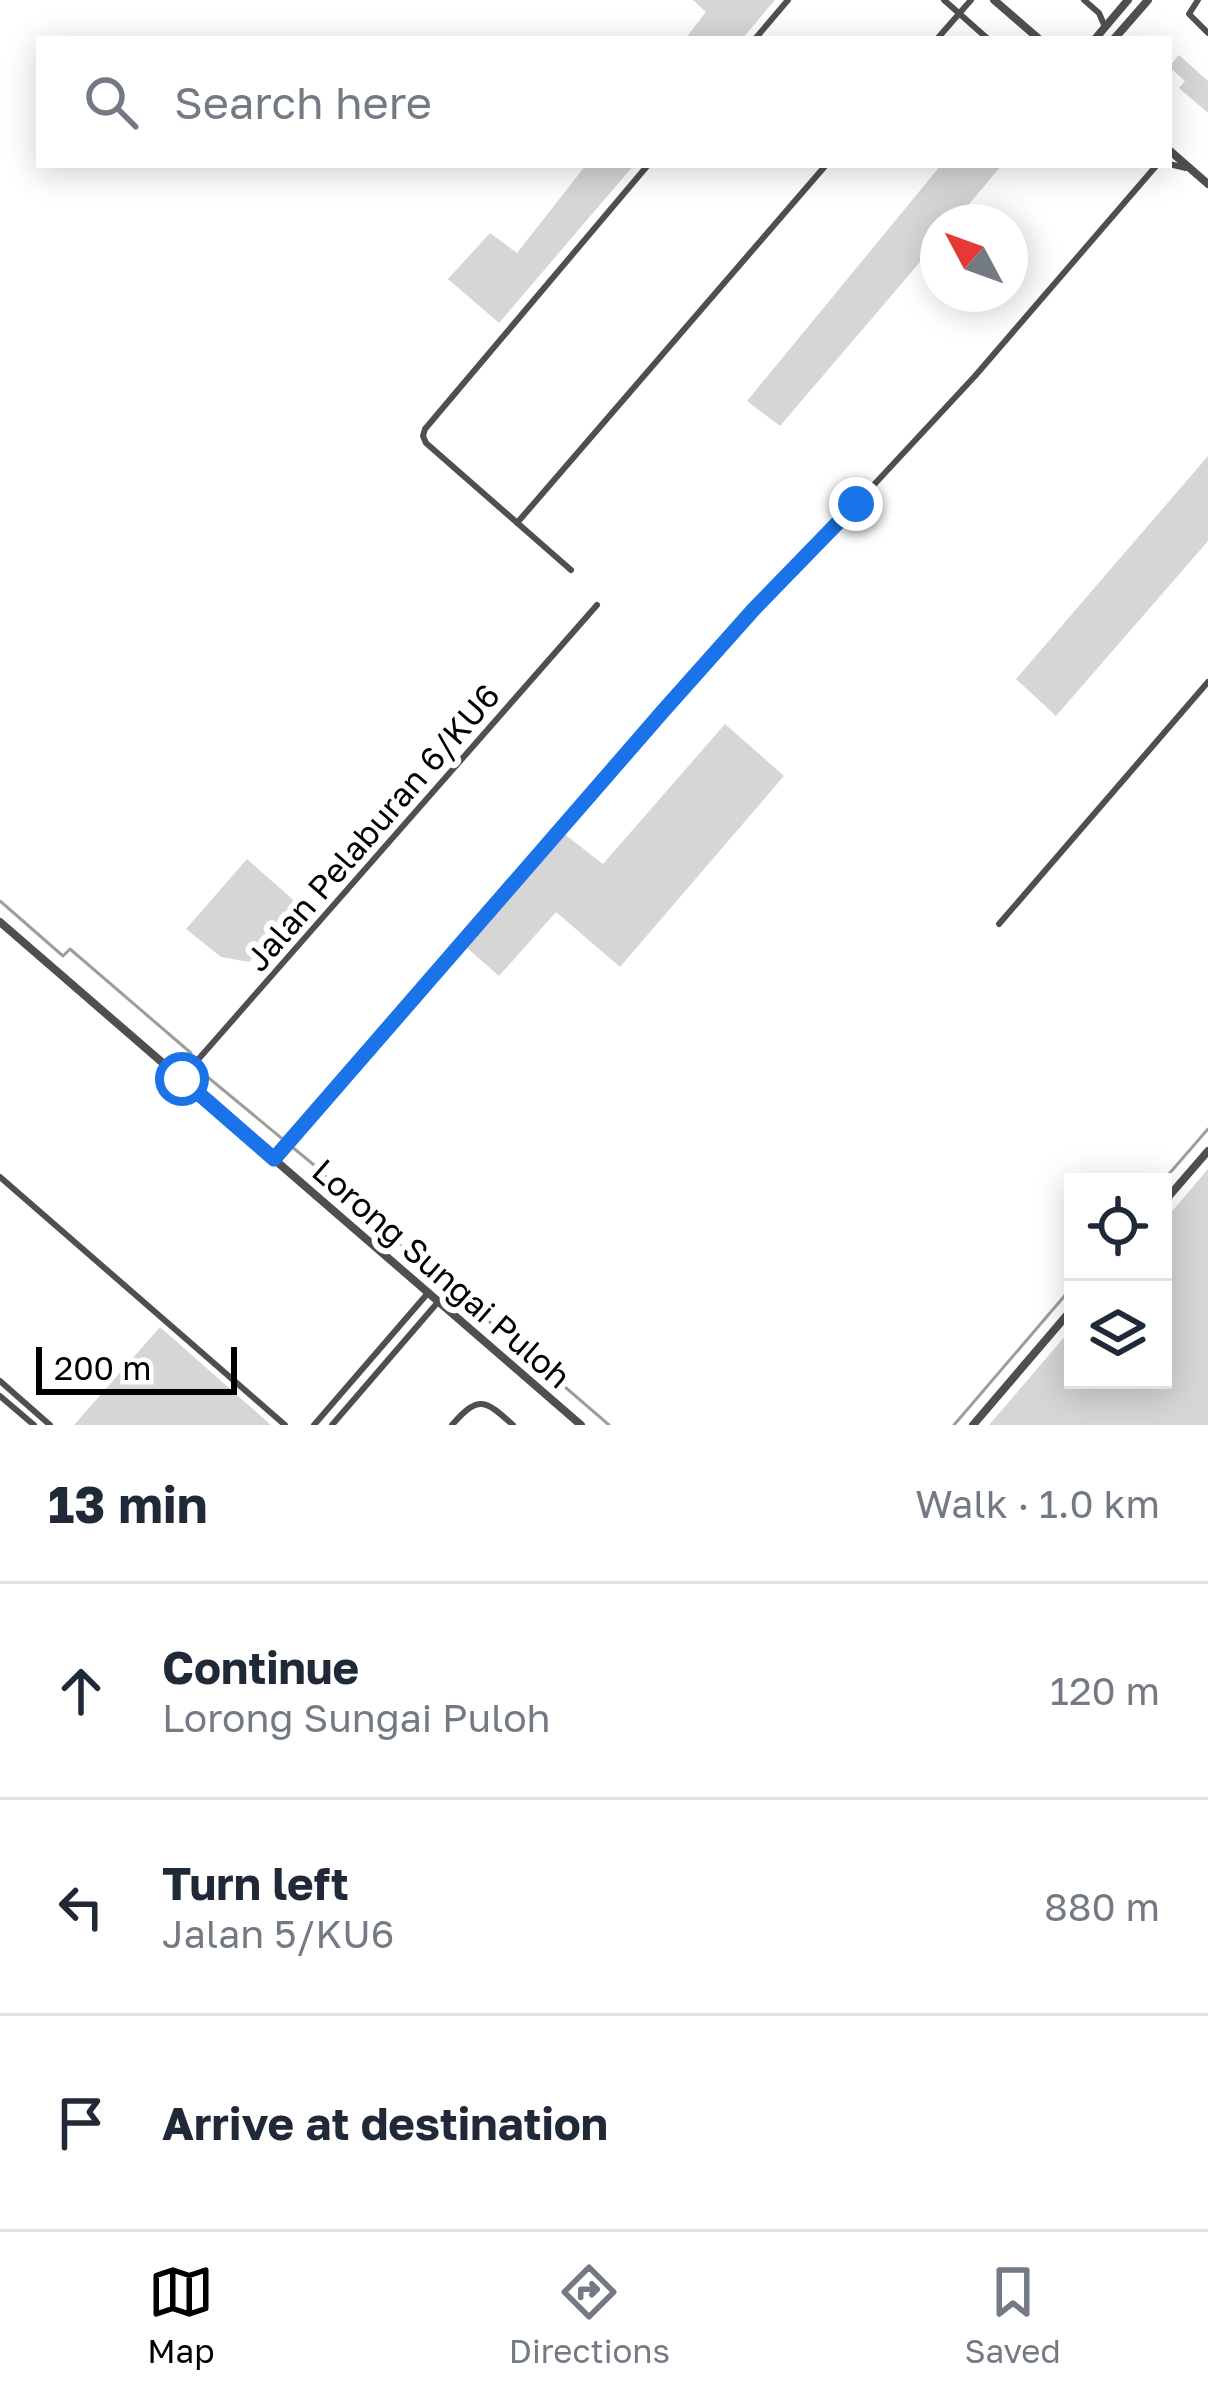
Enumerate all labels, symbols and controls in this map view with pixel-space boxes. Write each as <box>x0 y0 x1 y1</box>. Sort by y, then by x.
search box <box>36 36 1172 168</box>
icon: search <box>78 69 144 135</box>
text: Search here <box>174 75 432 129</box>
north arrow <box>920 204 1028 312</box>
route end <box>829 477 883 531</box>
street label: Jalan Pelaburan 6/KU6 <box>237 676 507 978</box>
route start <box>155 1052 209 1106</box>
street label: Lorong Sungai Puloh <box>305 1150 579 1396</box>
map controls <box>1064 1173 1172 1389</box>
button: locate <box>1064 1173 1172 1281</box>
button: layers <box>1064 1281 1172 1389</box>
scale bar <box>36 1341 237 1394</box>
text: 200 m <box>54 1348 152 1387</box>
text: 13 min <box>48 1473 208 1534</box>
text: Walk · 1.0 km <box>915 1480 1160 1527</box>
text: Continue <box>162 1640 359 1694</box>
icon: ahead <box>48 1658 114 1724</box>
text: 120 m <box>1050 1667 1160 1714</box>
text: Lorong Sungai Puloh <box>162 1694 551 1741</box>
text: Turn left <box>162 1856 349 1910</box>
icon: left <box>48 1874 114 1940</box>
text: 880 m <box>1044 1883 1160 1930</box>
text: Jalan 5/KU6 <box>162 1910 394 1957</box>
icon: arrive <box>48 2090 114 2156</box>
text: Arrive at destination <box>162 2096 608 2150</box>
tab: Map <box>147 2259 215 2370</box>
tab: Directions <box>509 2259 670 2370</box>
tab: Saved <box>964 2259 1061 2370</box>

